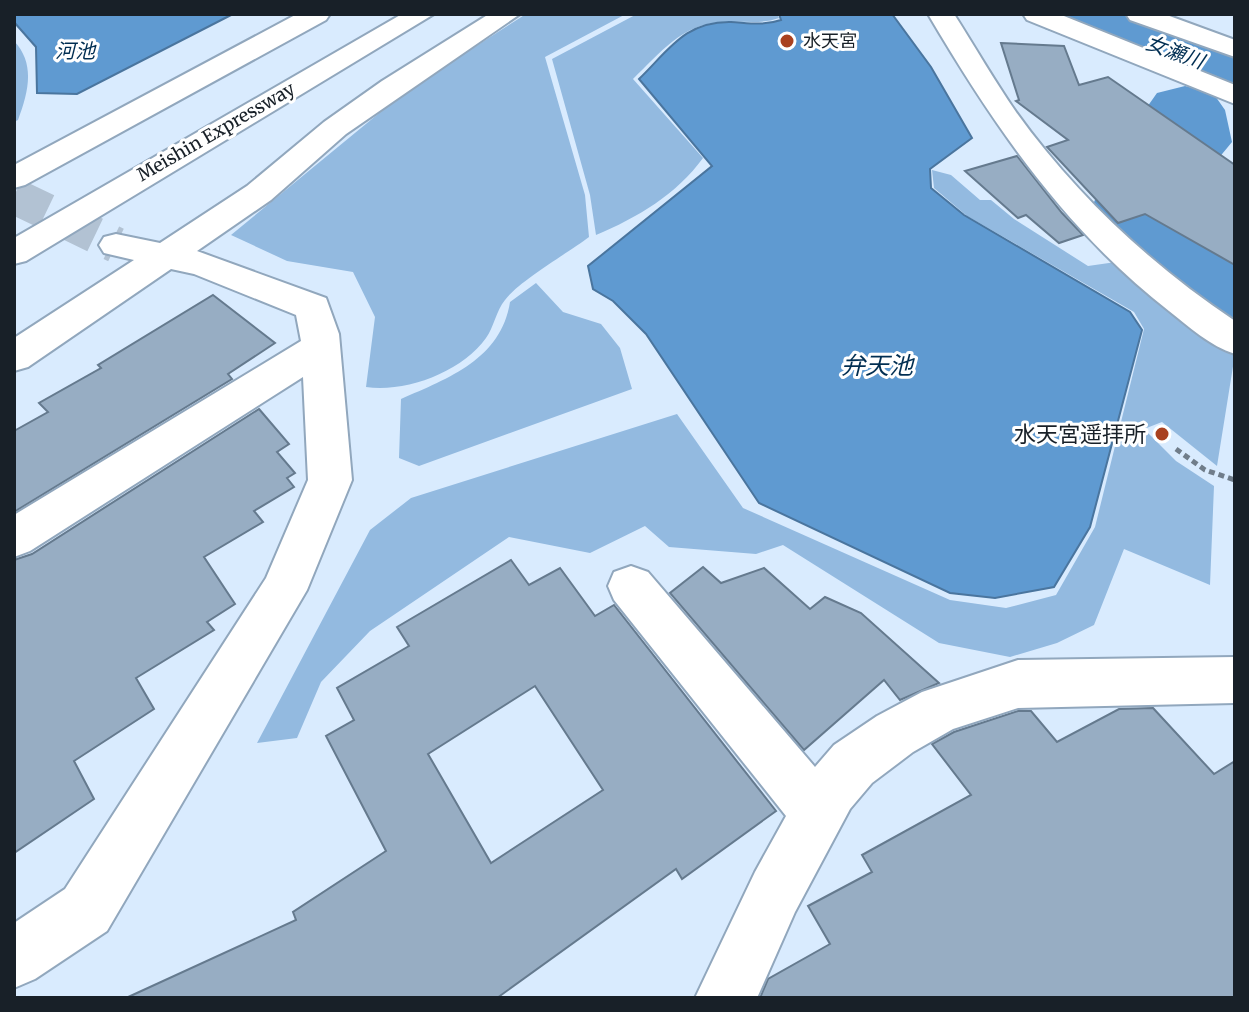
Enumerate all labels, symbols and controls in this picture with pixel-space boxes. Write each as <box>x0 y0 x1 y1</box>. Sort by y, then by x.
place label: 水天宮 <box>803 29 857 52</box>
water label: 女瀬川 <box>1143 30 1210 74</box>
marker: 水天宮 <box>778 32 796 50</box>
water label: 河池 <box>55 38 97 63</box>
street label: Meishin Expressway <box>133 77 299 186</box>
water label: 弁天池 <box>841 350 915 381</box>
place label: 水天宮遥拝所 <box>1014 420 1146 448</box>
marker: 水天宮遥拝所 <box>1153 425 1171 443</box>

